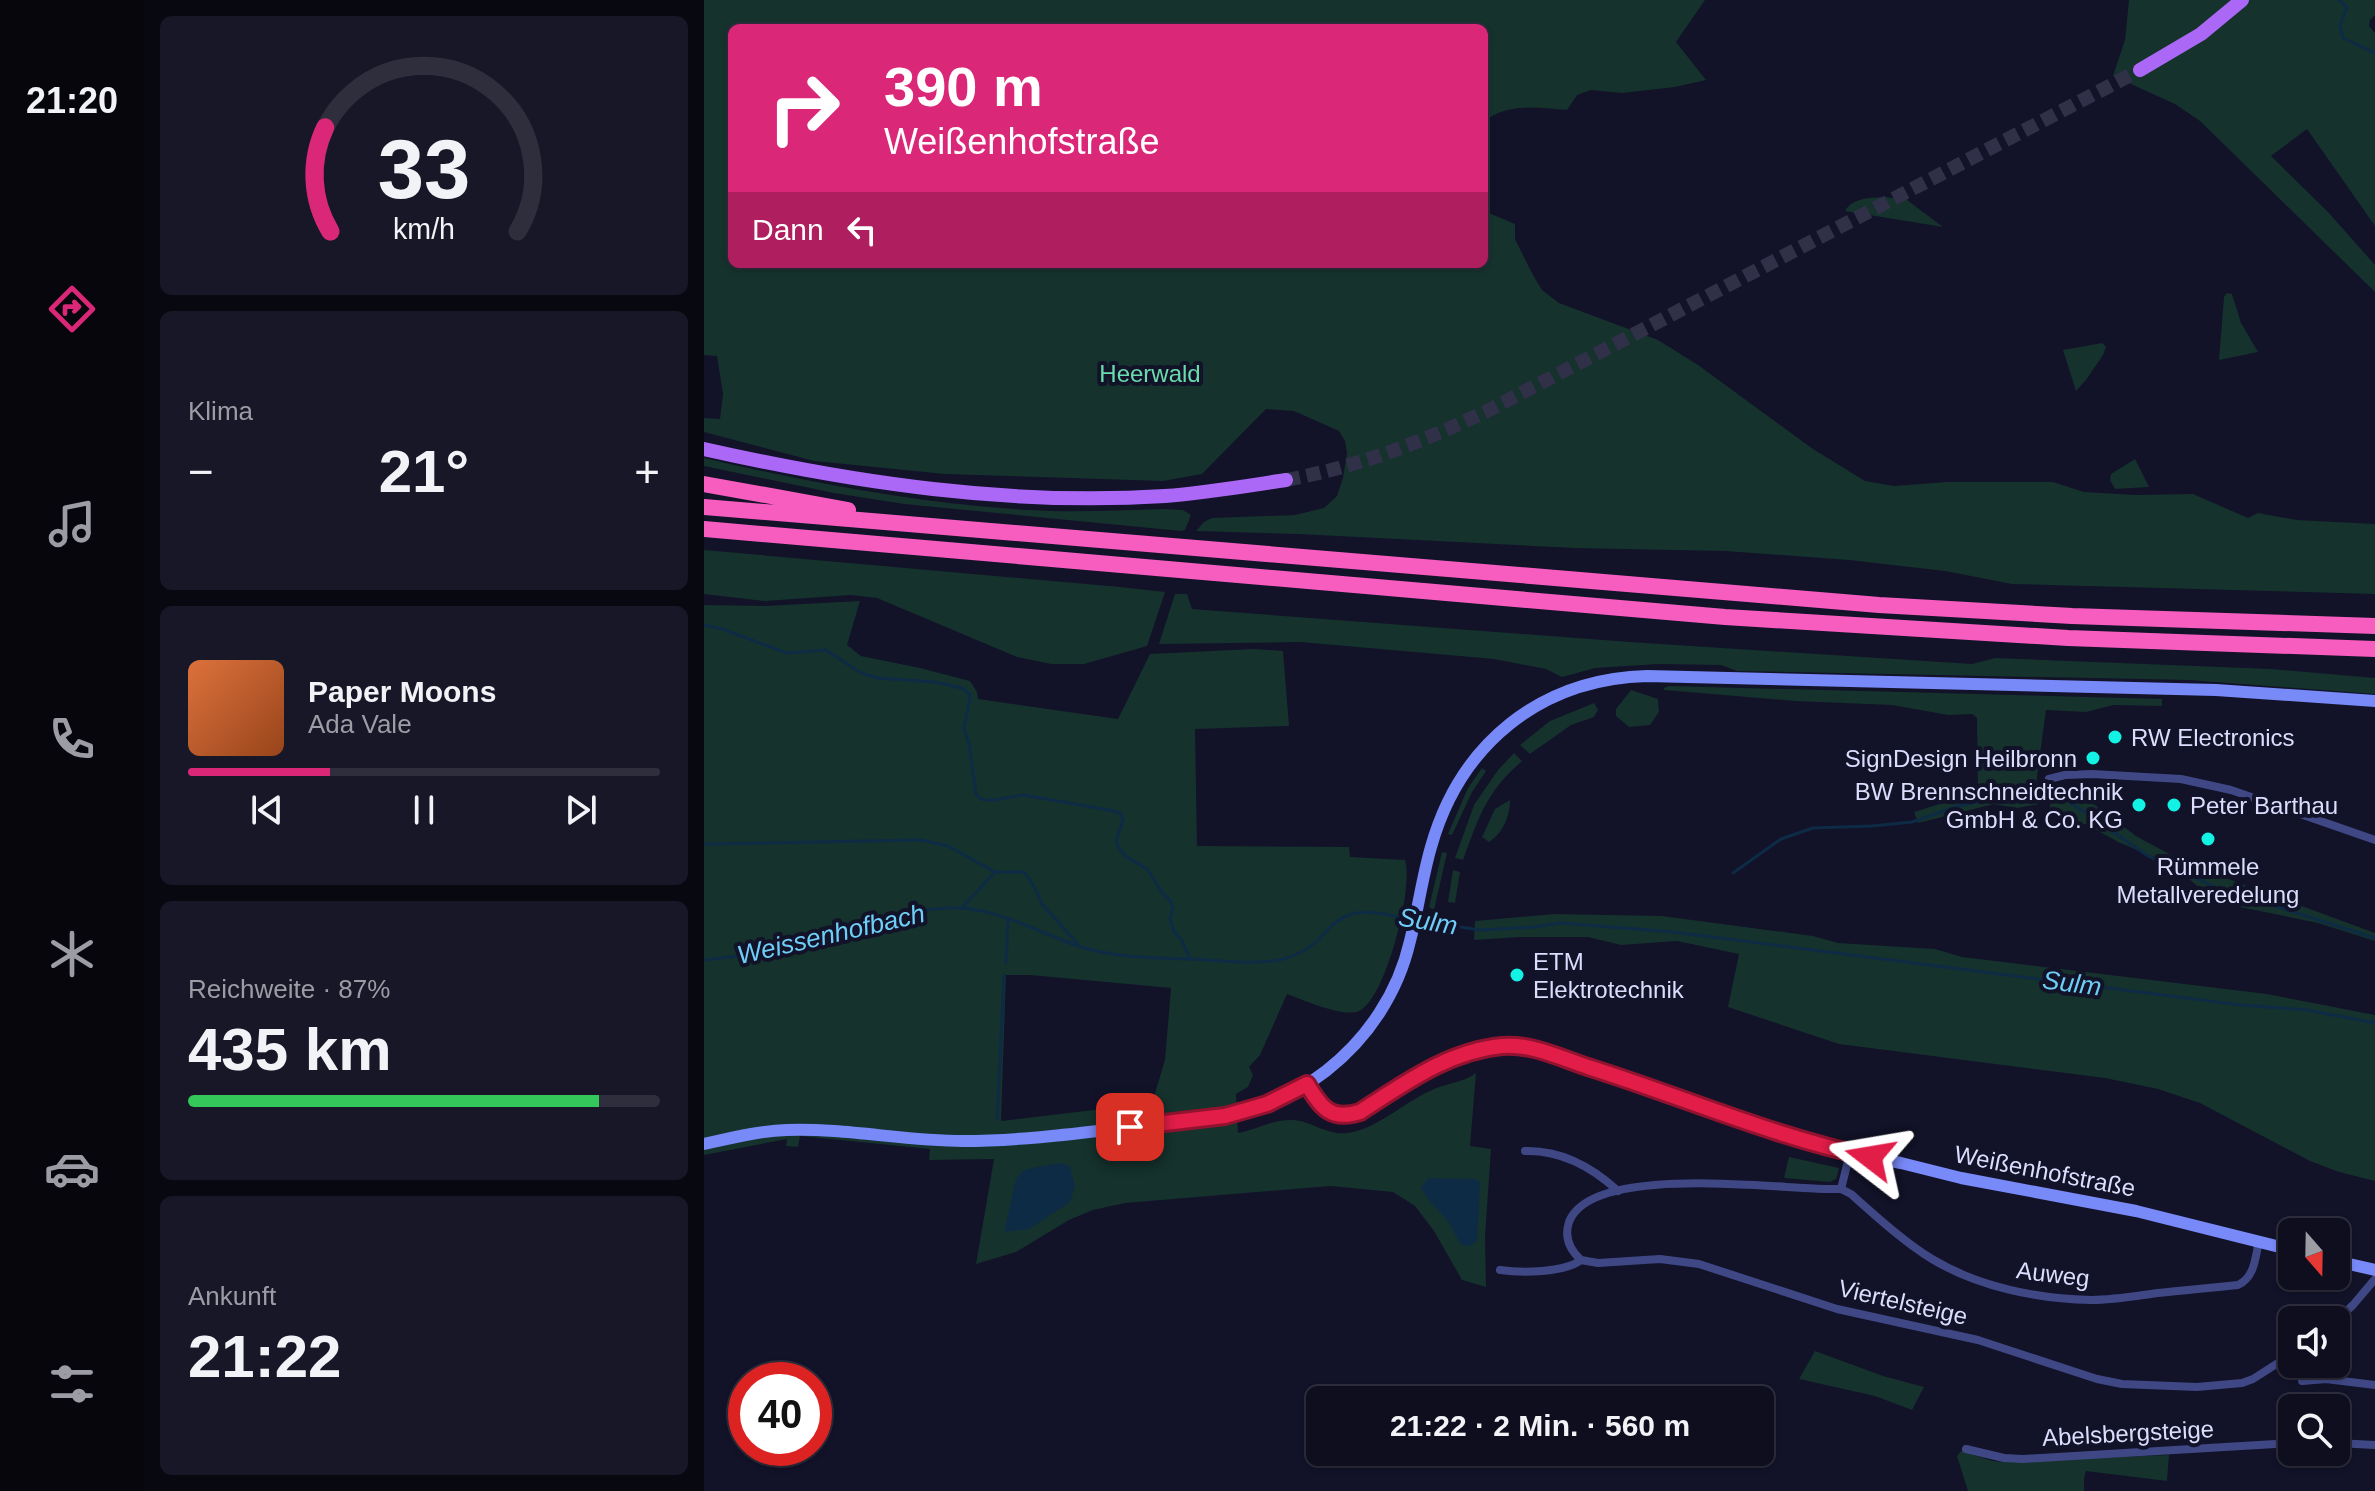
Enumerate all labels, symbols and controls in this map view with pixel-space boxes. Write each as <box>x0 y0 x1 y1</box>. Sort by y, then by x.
text: 390 m <box>884 55 1043 118</box>
icon: right <box>752 56 856 160</box>
text: 21:20 <box>26 80 118 121</box>
text: Weißenhofstraße <box>884 121 1159 162</box>
text: 33 <box>378 122 470 215</box>
icon: left <box>840 208 884 252</box>
text: km/h <box>393 213 455 245</box>
text: Dann <box>752 213 824 246</box>
icon: directions <box>44 281 100 337</box>
park label: Heerwald <box>1099 360 1201 387</box>
text: Klima <box>188 396 253 426</box>
text: 21° <box>379 438 469 505</box>
text: − <box>188 447 214 496</box>
text: + <box>634 447 660 496</box>
icon: music <box>44 496 100 552</box>
text: Paper Moons <box>308 675 496 708</box>
text: Ada Vale <box>308 709 412 739</box>
icon: phone <box>44 711 100 767</box>
place label: RW Electronics <box>2131 724 2295 751</box>
marker: RW Electronics <box>2106 728 2124 746</box>
place label: SignDesign Heilbronn <box>1845 745 2077 772</box>
marker: SignDesign Heilbronn <box>2084 749 2102 767</box>
place label: BW Brennschneidtechnik GmbH & Co. KG <box>1855 778 2124 833</box>
icon: previous <box>245 788 289 832</box>
icon: pause <box>402 788 446 832</box>
icon: next <box>559 788 603 832</box>
place label: Peter Barthau <box>2190 792 2338 819</box>
marker: BW Brennschneidtechnik GmbH & Co. KG <box>2130 796 2148 814</box>
marker: Peter Barthau <box>2165 796 2183 814</box>
marker: Rümmele Metallveredelung <box>2199 830 2217 848</box>
place label: Rümmele Metallveredelung <box>2117 853 2299 908</box>
water label: Weissenhofbach <box>734 898 928 970</box>
water label: Sulm <box>1396 902 1460 940</box>
icon: climate <box>44 926 100 982</box>
place label: ETM Elektrotechnik <box>1533 948 1685 1003</box>
water label: Sulm <box>2041 965 2103 1001</box>
marker: ETM Elektrotechnik <box>1508 966 1526 984</box>
text: Reichweite · 87% <box>188 974 390 1004</box>
text: 435 km <box>188 1016 392 1083</box>
pin <box>1096 1093 1164 1161</box>
icon: arrive <box>1108 1105 1152 1149</box>
position arrow <box>1828 1115 1912 1199</box>
street label: Weißenhofstraße <box>1952 1140 2138 1202</box>
icon: car <box>44 1141 100 1197</box>
north arrow <box>2278 1218 2350 1290</box>
map controls <box>2278 1218 2350 1466</box>
street label: Auweg <box>2015 1256 2091 1292</box>
street label: Viertelsteige <box>1836 1274 1970 1330</box>
text: Ankunft <box>188 1281 276 1311</box>
button: sound <box>2278 1306 2350 1378</box>
text: 21:22 <box>188 1323 341 1390</box>
icon: filters <box>44 1356 100 1412</box>
speed limit sign: 40 <box>728 1362 832 1466</box>
button: search <box>2278 1394 2350 1466</box>
text: 21:22 · 2 Min. · 560 m <box>1390 1409 1690 1442</box>
street label: Abelsbergsteige <box>2041 1415 2215 1451</box>

